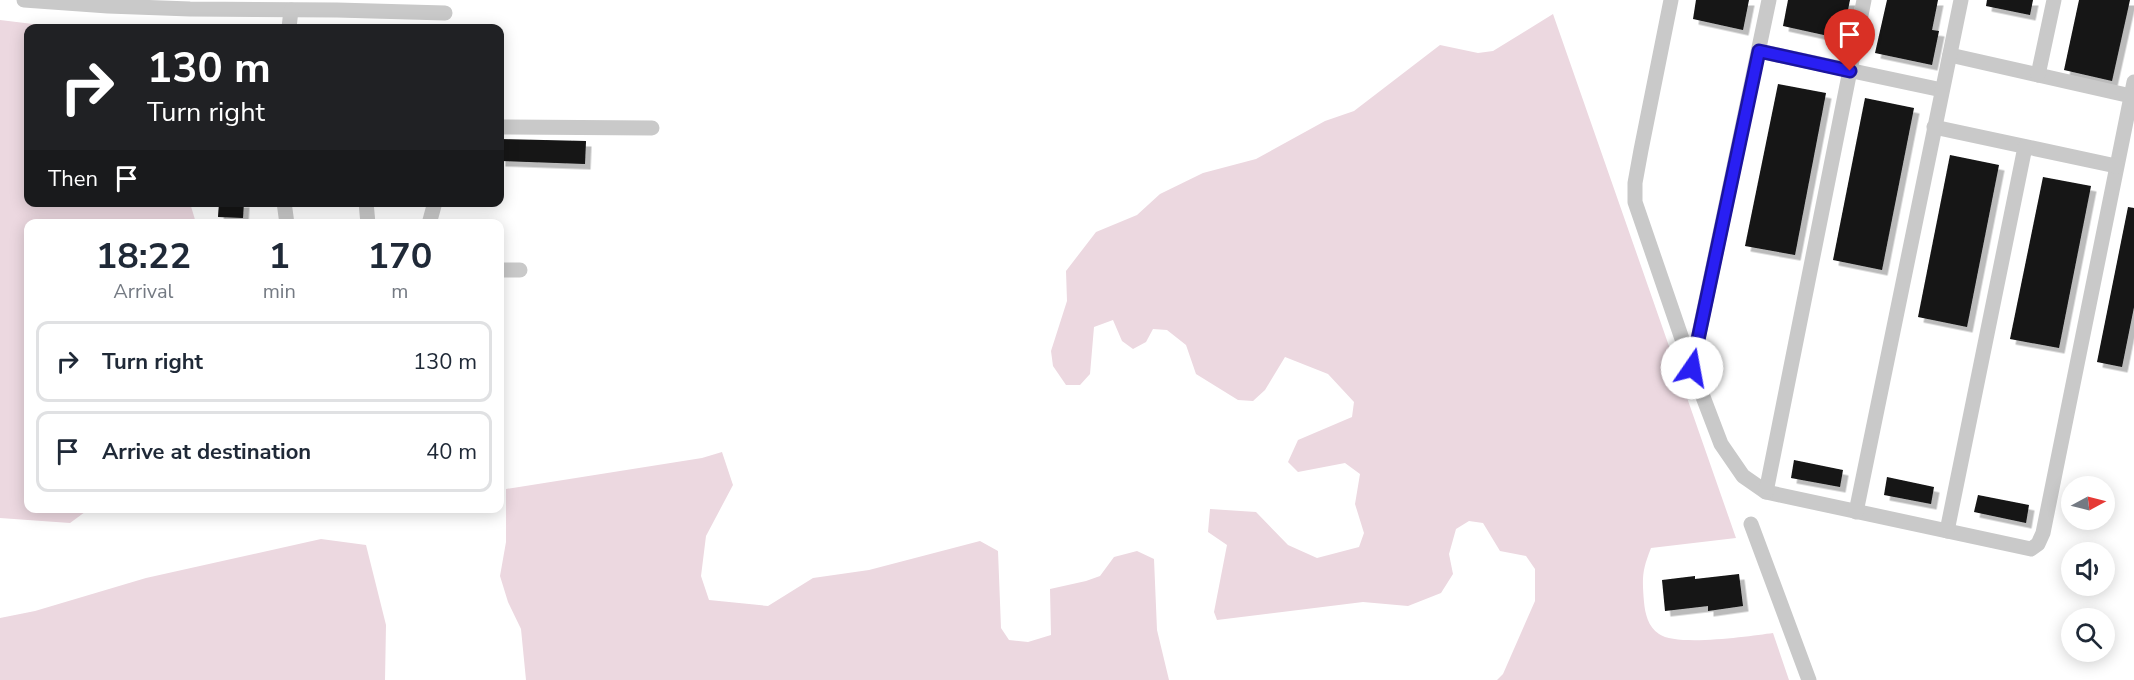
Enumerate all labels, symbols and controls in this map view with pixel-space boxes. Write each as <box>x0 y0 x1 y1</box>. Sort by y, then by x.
pin <box>1824 9 1875 71</box>
icon: arrive <box>1833 18 1866 51</box>
text: 130 m <box>147 40 271 97</box>
icon: right <box>48 48 126 126</box>
text: Turn right <box>147 94 265 131</box>
icon: arrive <box>110 162 143 195</box>
text: Then <box>48 164 98 194</box>
text: 18:22 <box>96 232 191 281</box>
text: 1 <box>268 232 290 281</box>
text: 170 <box>367 232 432 281</box>
text: Arrival <box>113 278 173 305</box>
text: min <box>263 278 296 305</box>
text: m <box>391 278 408 305</box>
position arrow <box>1660 336 1724 400</box>
icon: right <box>51 345 84 378</box>
text: Turn right <box>102 347 203 377</box>
text: 130 m <box>413 347 477 377</box>
icon: arrive <box>51 435 84 468</box>
text: Arrive at destination <box>102 437 311 467</box>
text: 40 m <box>426 437 477 467</box>
north arrow <box>2061 476 2115 530</box>
map controls <box>2061 476 2115 662</box>
button: sound <box>2061 542 2115 596</box>
button: search <box>2061 608 2115 662</box>

